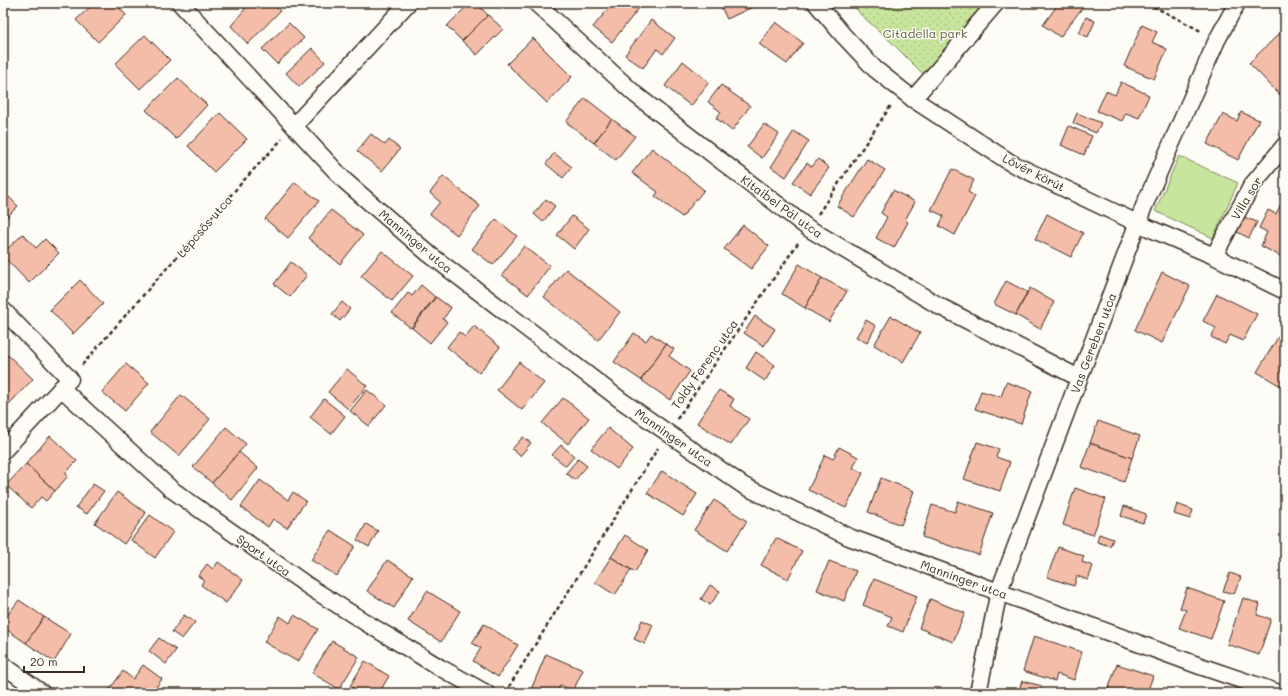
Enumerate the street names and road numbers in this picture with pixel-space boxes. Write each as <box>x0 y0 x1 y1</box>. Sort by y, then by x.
street label: Lővér körút <box>1000 149 1068 195</box>
street label: Kitaibel Pál utca <box>738 171 826 241</box>
street label: Villa sor <box>1227 173 1265 223</box>
street label: Lépcsős utca <box>173 192 235 260</box>
street label: Manninger utca <box>376 206 456 276</box>
street label: Vas Gereben utca <box>1066 290 1120 396</box>
street label: Toldy Ferenc utca <box>667 316 741 412</box>
street label: Manninger utca <box>632 404 716 470</box>
street label: Sport utca <box>234 530 294 580</box>
street label: Manninger utca <box>918 556 1010 602</box>

